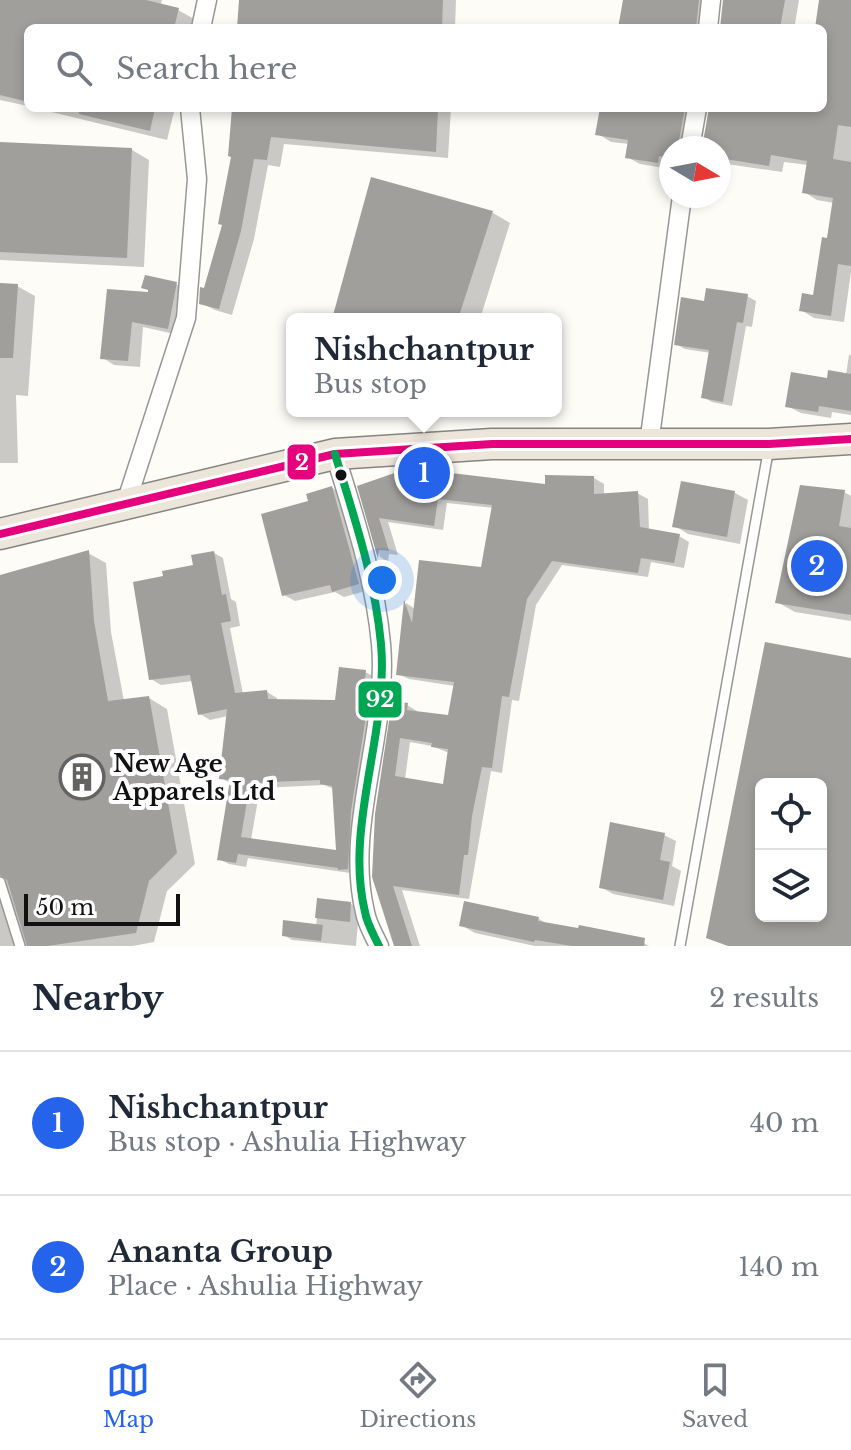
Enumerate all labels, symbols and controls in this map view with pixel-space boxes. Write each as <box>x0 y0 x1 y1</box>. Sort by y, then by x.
search box <box>24 24 827 112</box>
icon: search <box>52 46 96 90</box>
text: Search here <box>116 50 297 87</box>
north arrow <box>659 136 731 208</box>
popup <box>286 313 562 417</box>
text: Nishchantpur <box>314 331 534 368</box>
text: Bus stop <box>314 368 427 400</box>
line badge: 2 <box>286 443 317 481</box>
pin: 1 <box>398 443 450 503</box>
text: 2 <box>295 449 309 476</box>
unlabelled marker <box>333 467 349 483</box>
pin: 2 <box>791 536 843 596</box>
your location <box>362 560 402 600</box>
line badge: 92 <box>357 680 403 719</box>
text: 92 <box>365 686 395 713</box>
place label: New Age Apparels Ltd <box>112 749 276 806</box>
building icon: New Age Apparels Ltd <box>58 753 106 801</box>
map controls <box>755 778 827 922</box>
button: locate <box>755 778 827 850</box>
button: layers <box>755 850 827 922</box>
scale bar <box>24 890 180 926</box>
text: 50 m <box>36 894 94 921</box>
text: Nearby <box>32 977 164 1019</box>
text: 2 results <box>709 982 819 1014</box>
text: Nishchantpur <box>108 1089 328 1126</box>
text: 1 <box>52 1107 64 1139</box>
text: 40 m <box>750 1107 819 1139</box>
text: Bus stop · Ashulia Highway <box>108 1126 466 1158</box>
text: Ananta Group <box>108 1233 333 1270</box>
text: 2 <box>50 1251 66 1283</box>
text: 140 m <box>738 1251 819 1283</box>
text: Place · Ashulia Highway <box>108 1270 423 1302</box>
tab: Map <box>103 1358 154 1433</box>
tab: Directions <box>359 1358 476 1433</box>
tab: Saved <box>682 1358 748 1433</box>

